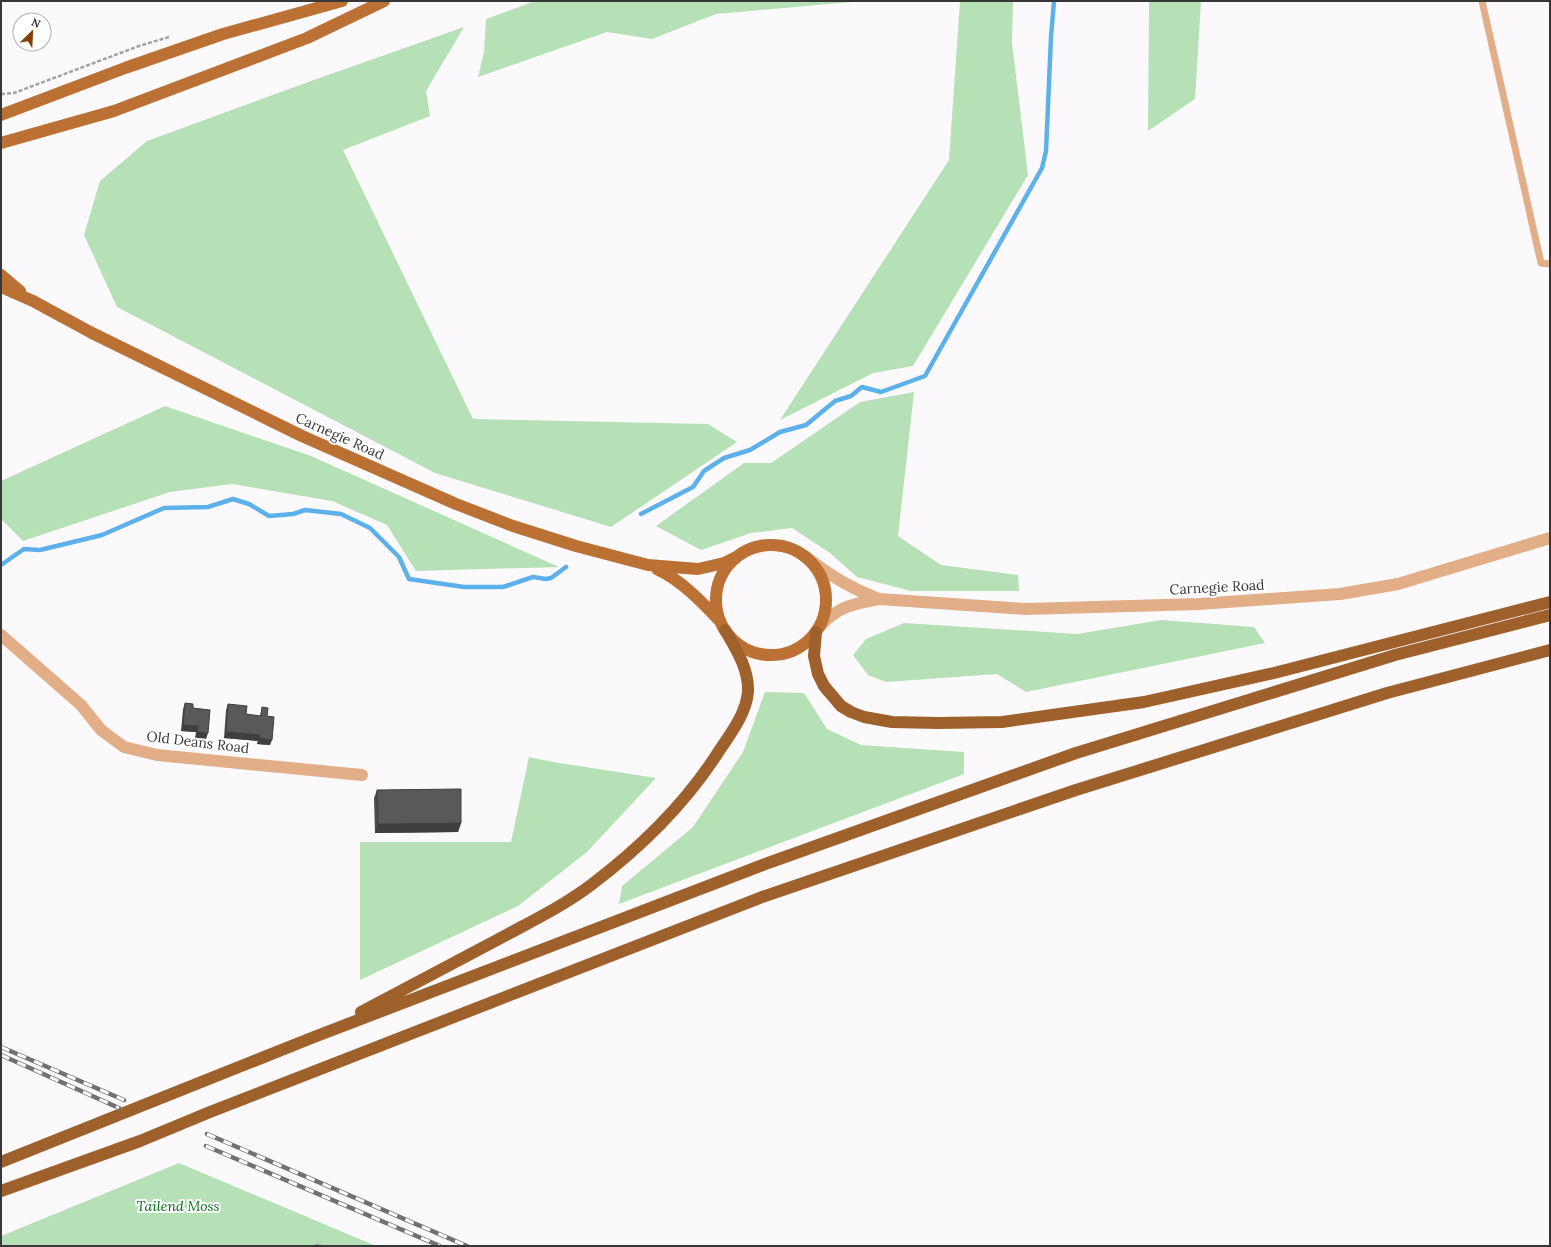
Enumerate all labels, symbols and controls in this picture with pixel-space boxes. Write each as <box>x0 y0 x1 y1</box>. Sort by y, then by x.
north arrow <box>12 12 52 52</box>
text: N <box>29 15 43 31</box>
street label: Carnegie Road <box>293 408 387 464</box>
street label: Carnegie Road <box>1169 576 1265 598</box>
street label: Old Deans Road <box>146 727 250 757</box>
park label: Tailend Moss <box>137 1197 219 1215</box>

